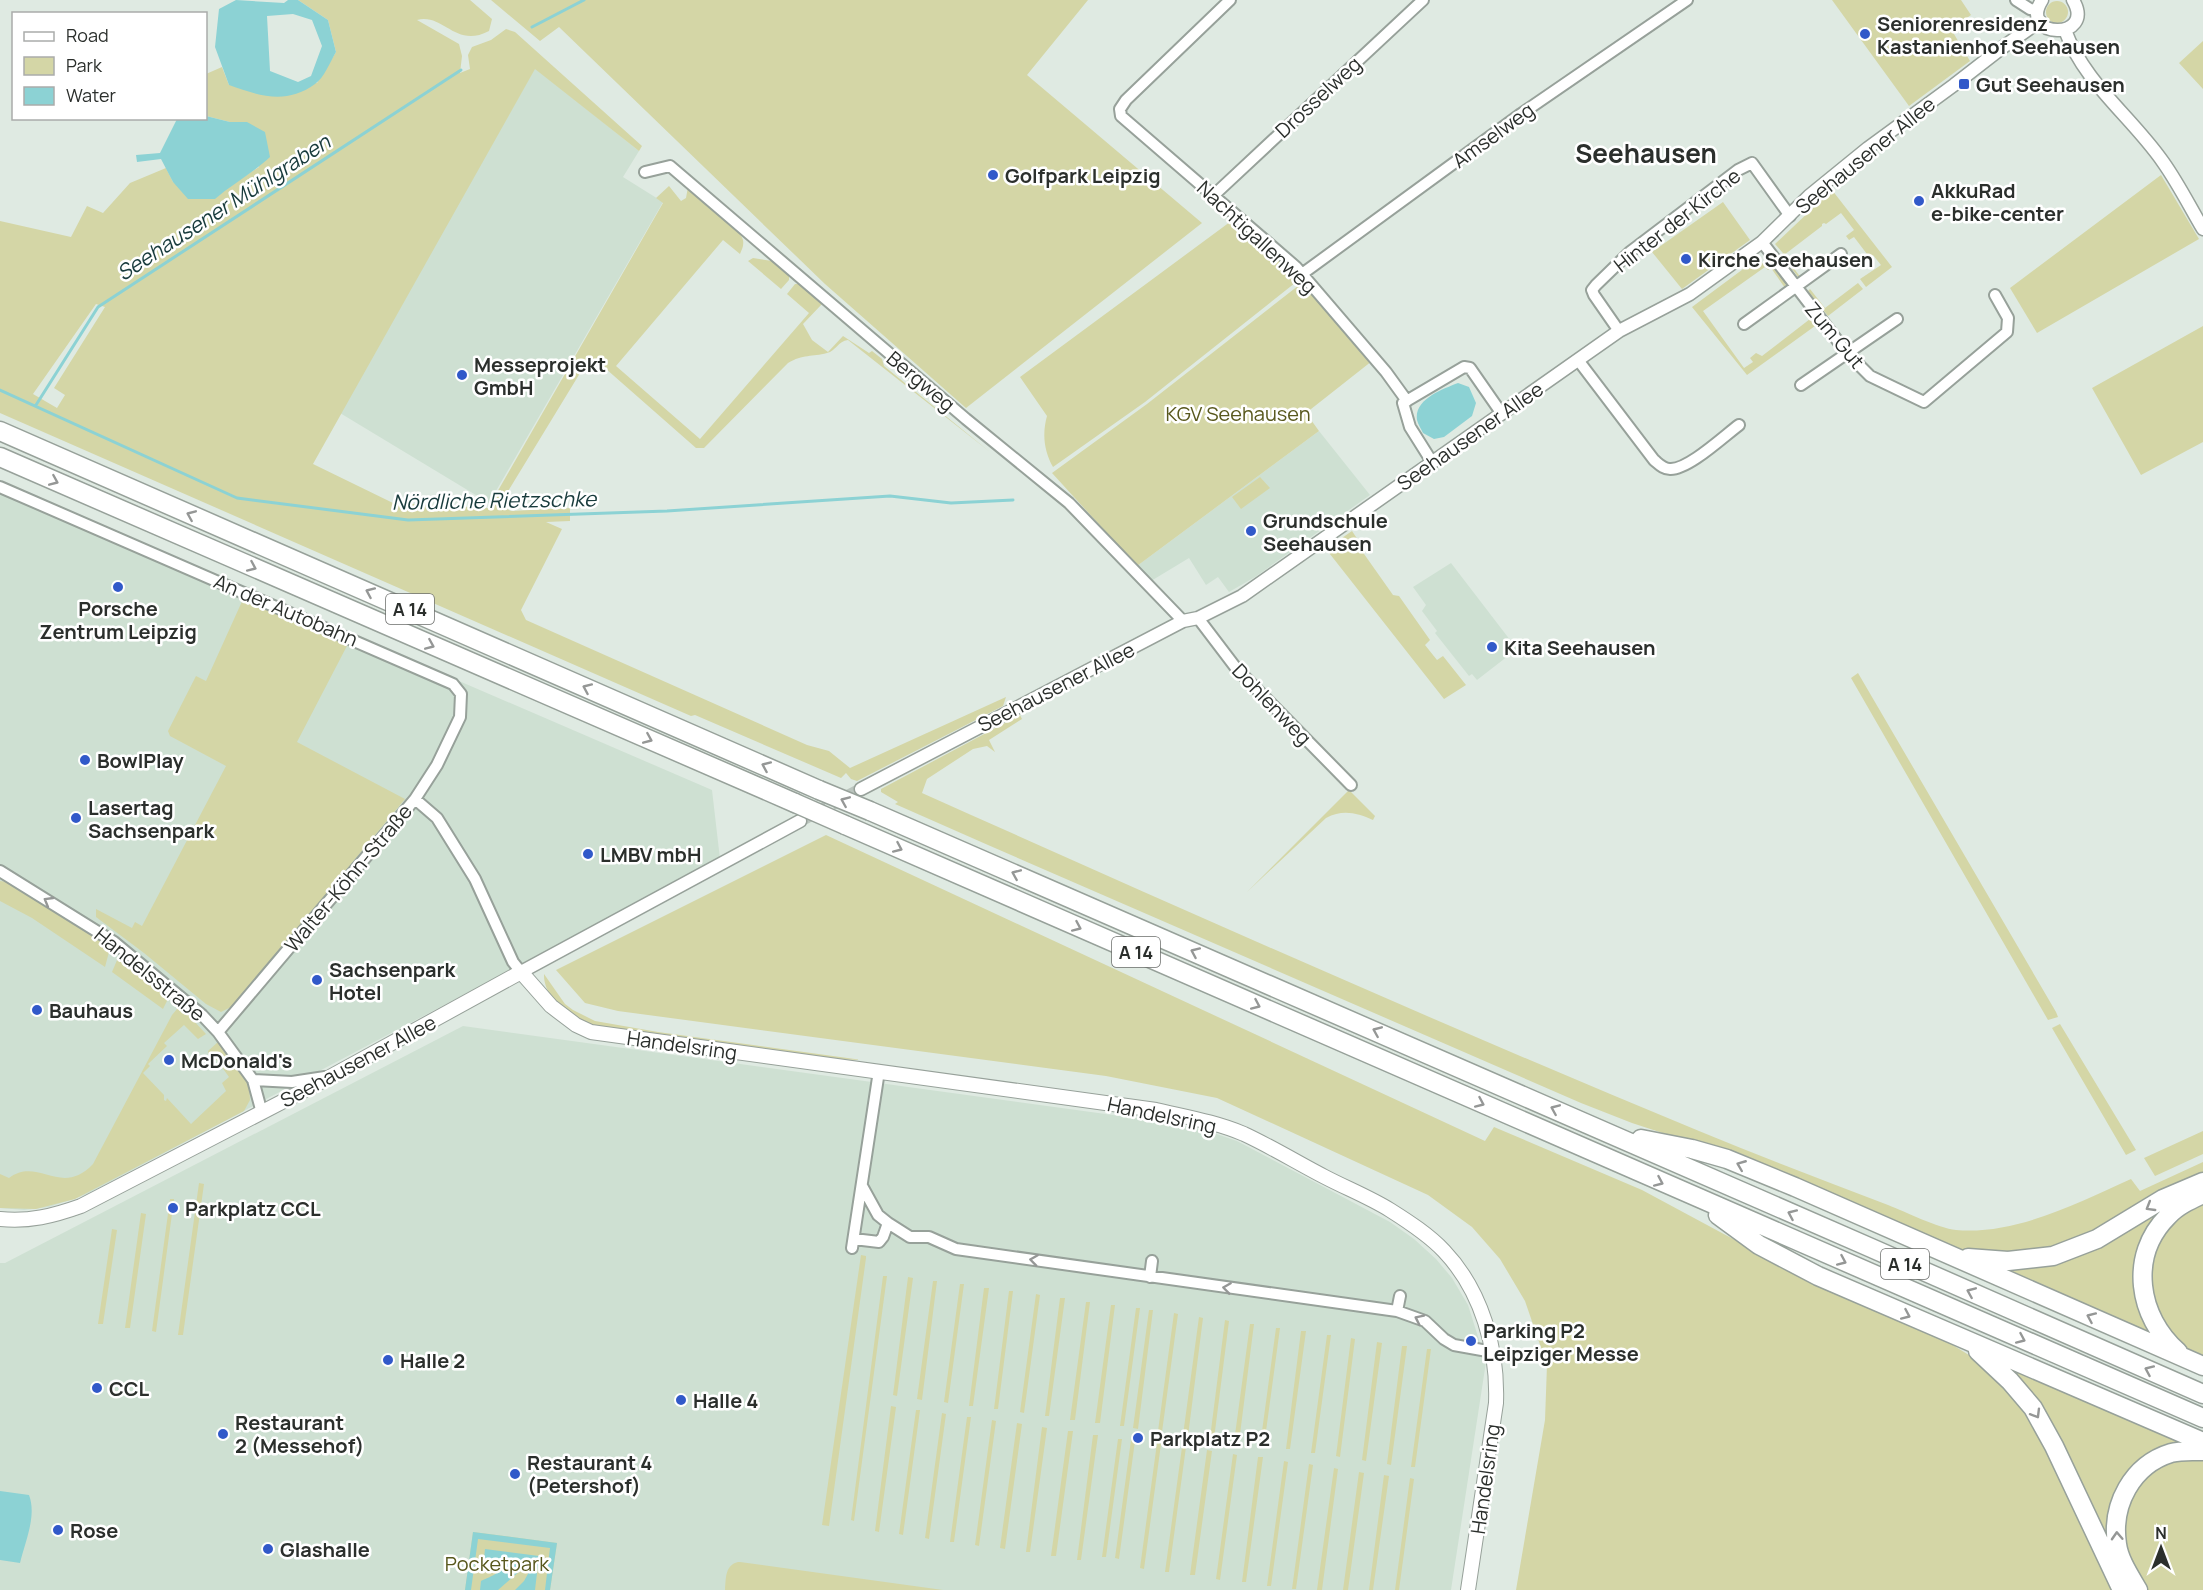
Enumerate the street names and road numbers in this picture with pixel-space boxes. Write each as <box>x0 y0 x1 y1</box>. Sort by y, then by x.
street label: Drosselweg <box>1269 50 1367 144</box>
street label: Seehausener Allee <box>1789 90 1941 220</box>
street label: Amselweg <box>1447 96 1539 174</box>
street label: Hinter der Kirche <box>1608 162 1746 278</box>
street label: Nachtigallenweg <box>1191 174 1323 300</box>
street label: Zum Gut <box>1799 296 1871 374</box>
street label: Bergweg <box>881 345 961 417</box>
street label: Seehausener Allee <box>1392 375 1548 497</box>
street label: An der Autobahn <box>210 567 362 653</box>
road number: A 14 <box>386 594 434 624</box>
street label: Seehausener Allee <box>973 636 1139 738</box>
street label: Dohlenweg <box>1226 657 1318 751</box>
street label: Walter-Köhn-Straße <box>278 798 418 958</box>
street label: Handelsstraße <box>89 921 211 1027</box>
road number: A 14 <box>1112 937 1160 967</box>
street label: Seehausener Allee <box>275 1009 441 1113</box>
street label: Handelsring <box>625 1024 739 1066</box>
street label: Handelsring <box>1105 1090 1219 1140</box>
road number: A 14 <box>1881 1249 1929 1279</box>
street label: Handelsring <box>1464 1422 1506 1536</box>

